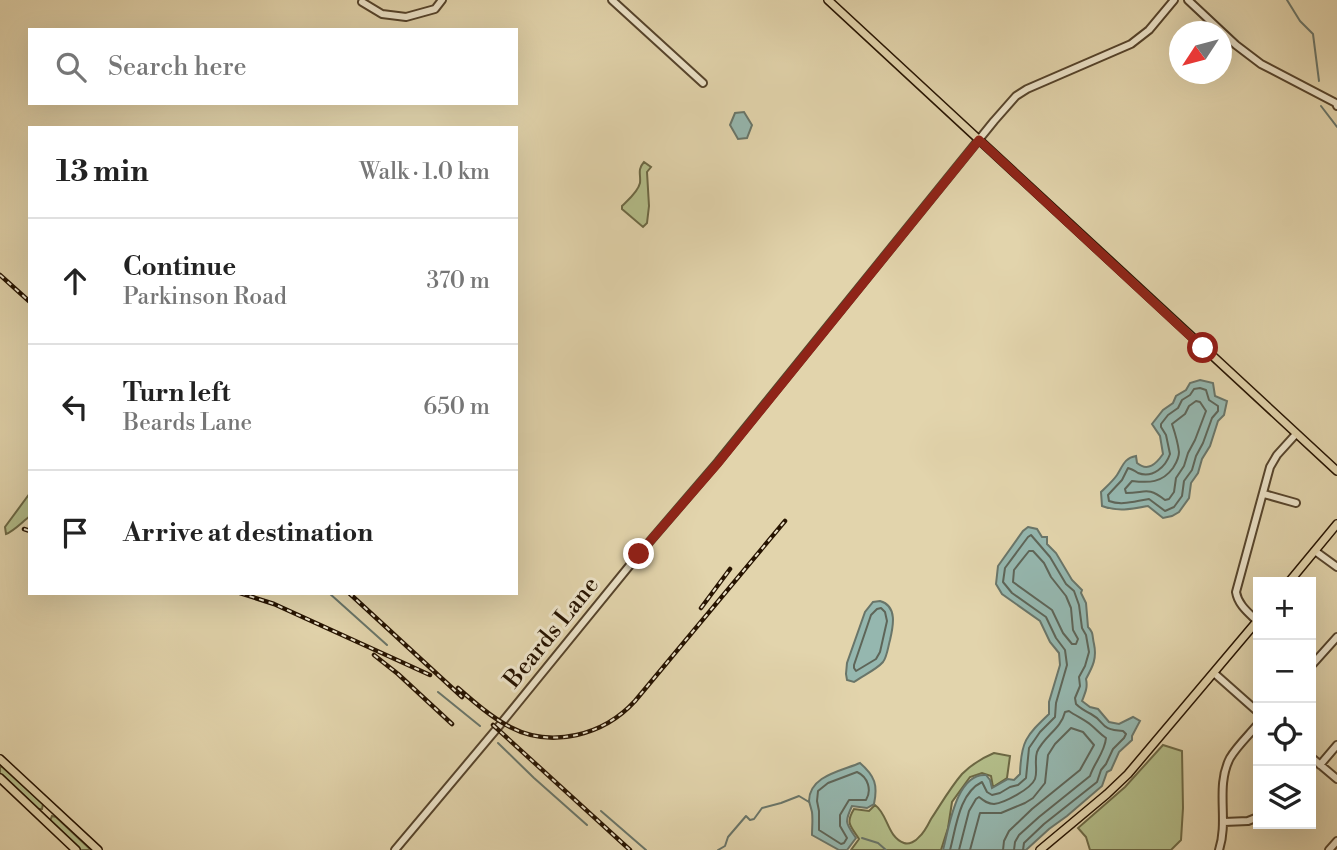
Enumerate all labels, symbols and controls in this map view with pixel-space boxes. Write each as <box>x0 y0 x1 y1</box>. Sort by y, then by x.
north arrow <box>1169 21 1232 84</box>
search box <box>28 28 518 105</box>
icon: search <box>52 48 90 86</box>
text: Search here <box>108 51 247 83</box>
text: 13 min <box>56 153 149 191</box>
text: Walk · 1.0 km <box>359 158 490 186</box>
text: Continue <box>123 251 236 283</box>
icon: ahead <box>56 262 94 300</box>
text: 370 m <box>427 267 490 295</box>
text: Parkinson Road <box>123 283 287 311</box>
route start <box>1187 332 1218 363</box>
text: Turn left <box>123 377 231 409</box>
icon: left <box>56 388 94 426</box>
text: 650 m <box>423 393 490 421</box>
text: Beards Lane <box>123 409 252 437</box>
icon: arrive <box>56 514 94 552</box>
text: Arrive at destination <box>123 517 373 549</box>
route end <box>623 538 654 569</box>
street label: Beards Lane <box>497 571 606 695</box>
map controls <box>1253 577 1316 829</box>
button: + <box>1253 577 1316 640</box>
button: − <box>1253 640 1316 703</box>
button: locate <box>1253 703 1316 766</box>
button: layers <box>1253 766 1316 829</box>

